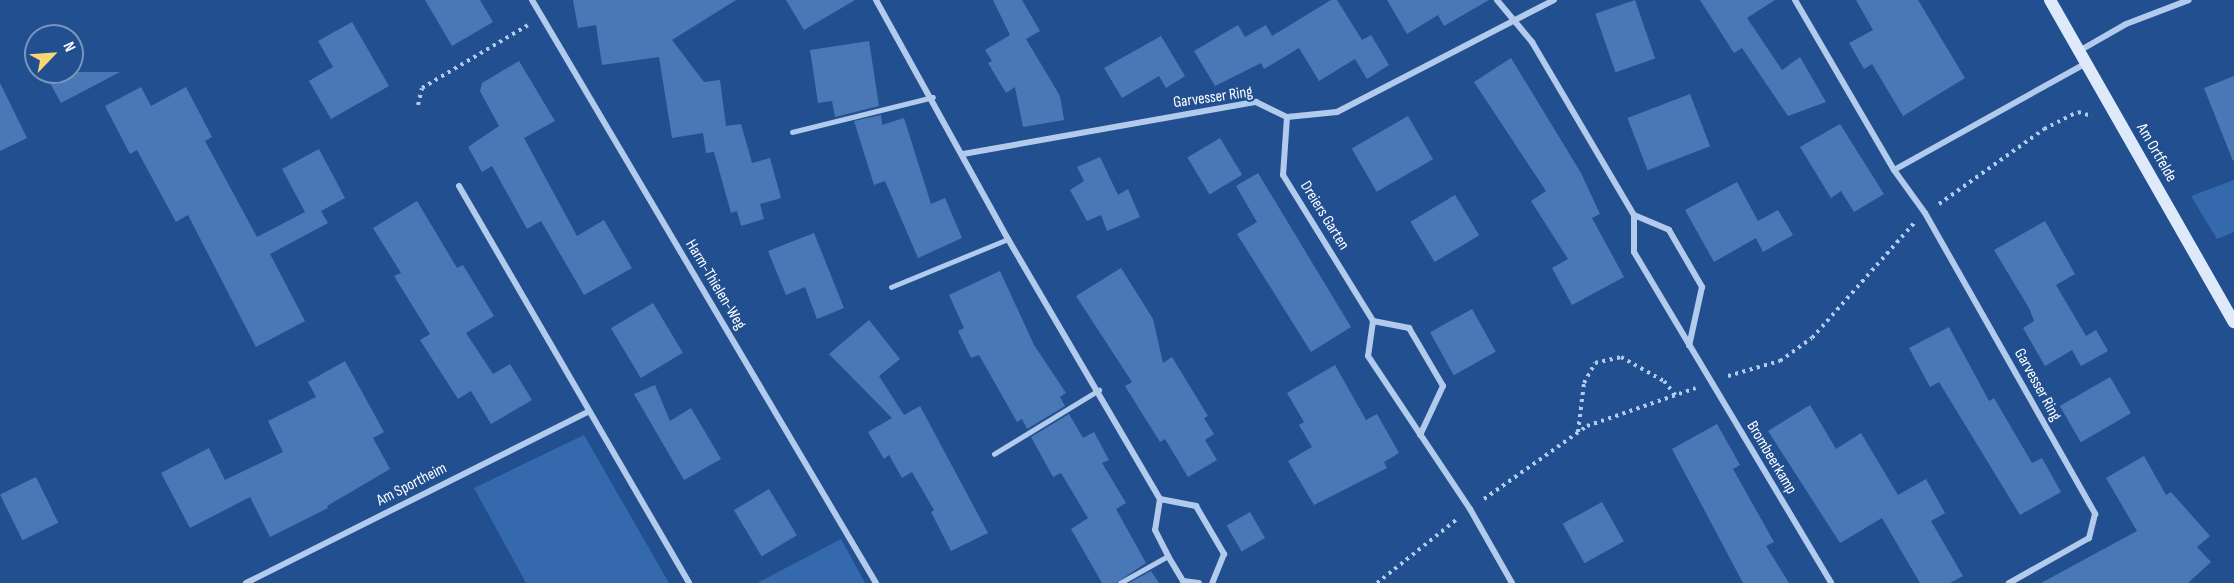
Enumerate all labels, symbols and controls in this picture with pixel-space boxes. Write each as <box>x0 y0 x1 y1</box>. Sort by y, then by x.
north arrow <box>24 24 84 84</box>
text: N <box>59 39 79 55</box>
street label: Garvesser Ring <box>1172 83 1254 113</box>
street label: Am Ortfelde <box>2132 120 2180 186</box>
street label: Dreiers Garten <box>1295 178 1353 254</box>
street label: Harm-Thielen-Weg <box>681 237 749 333</box>
street label: Garvesser Ring <box>2009 345 2065 425</box>
street label: Brombeerkamp <box>1742 418 1800 498</box>
street label: Am Sportheim <box>374 459 450 511</box>

